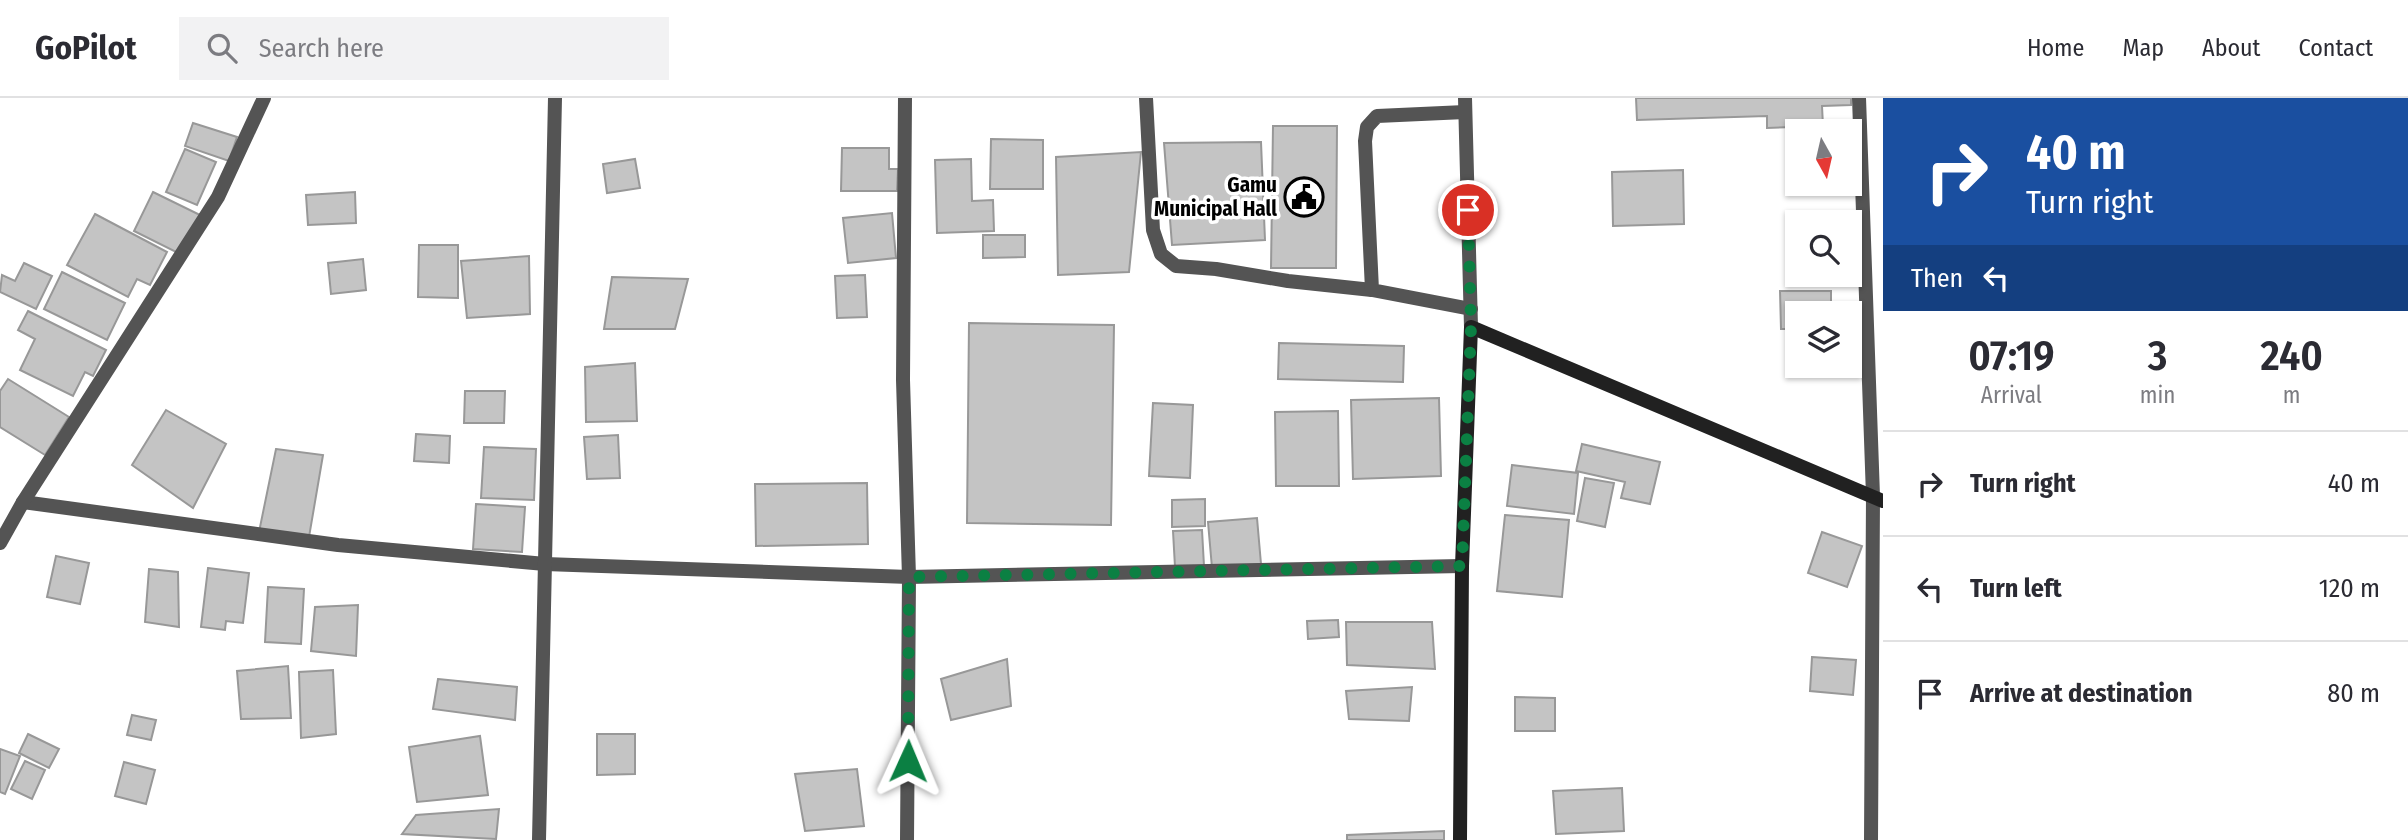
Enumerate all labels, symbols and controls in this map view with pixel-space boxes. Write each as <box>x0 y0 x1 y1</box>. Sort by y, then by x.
search box <box>179 17 669 80</box>
text: GoPilot <box>35 28 137 68</box>
icon: search <box>203 29 241 67</box>
text: Search here <box>259 33 384 64</box>
text: Home <box>2027 34 2084 62</box>
text: Map <box>2122 34 2164 62</box>
text: About <box>2202 34 2260 62</box>
text: Contact <box>2298 34 2373 62</box>
north arrow <box>1785 119 1862 196</box>
map controls <box>1785 119 1862 378</box>
text: 40 m <box>2026 123 2126 182</box>
icon: right <box>1911 126 2002 217</box>
place label: Gamu Municipal Hall <box>1154 172 1277 222</box>
public building icon: Gamu Municipal Hall <box>1283 176 1325 218</box>
pin <box>1438 180 1498 240</box>
text: Turn right <box>2026 183 2153 221</box>
icon: arrive <box>1449 191 1487 229</box>
button: search <box>1785 210 1862 287</box>
icon: left <box>1977 259 2015 297</box>
text: Then <box>1911 263 1963 294</box>
button: layers <box>1785 301 1862 378</box>
text: 07:19 <box>1968 331 2055 381</box>
text: 3 <box>2148 331 2167 381</box>
text: 240 <box>2260 331 2323 381</box>
text: Arrival <box>1981 381 2042 409</box>
text: min <box>2140 381 2175 409</box>
text: m <box>2283 381 2300 409</box>
icon: right <box>1911 465 1949 503</box>
text: Turn right <box>1970 468 2076 499</box>
text: 40 m <box>2328 468 2380 499</box>
icon: left <box>1911 570 1949 608</box>
text: Turn left <box>1970 573 2062 604</box>
text: 120 m <box>2319 573 2380 604</box>
icon: arrive <box>1911 675 1949 713</box>
text: Arrive at destination <box>1970 678 2193 709</box>
text: 80 m <box>2327 678 2380 709</box>
position arrow <box>871 724 945 798</box>

